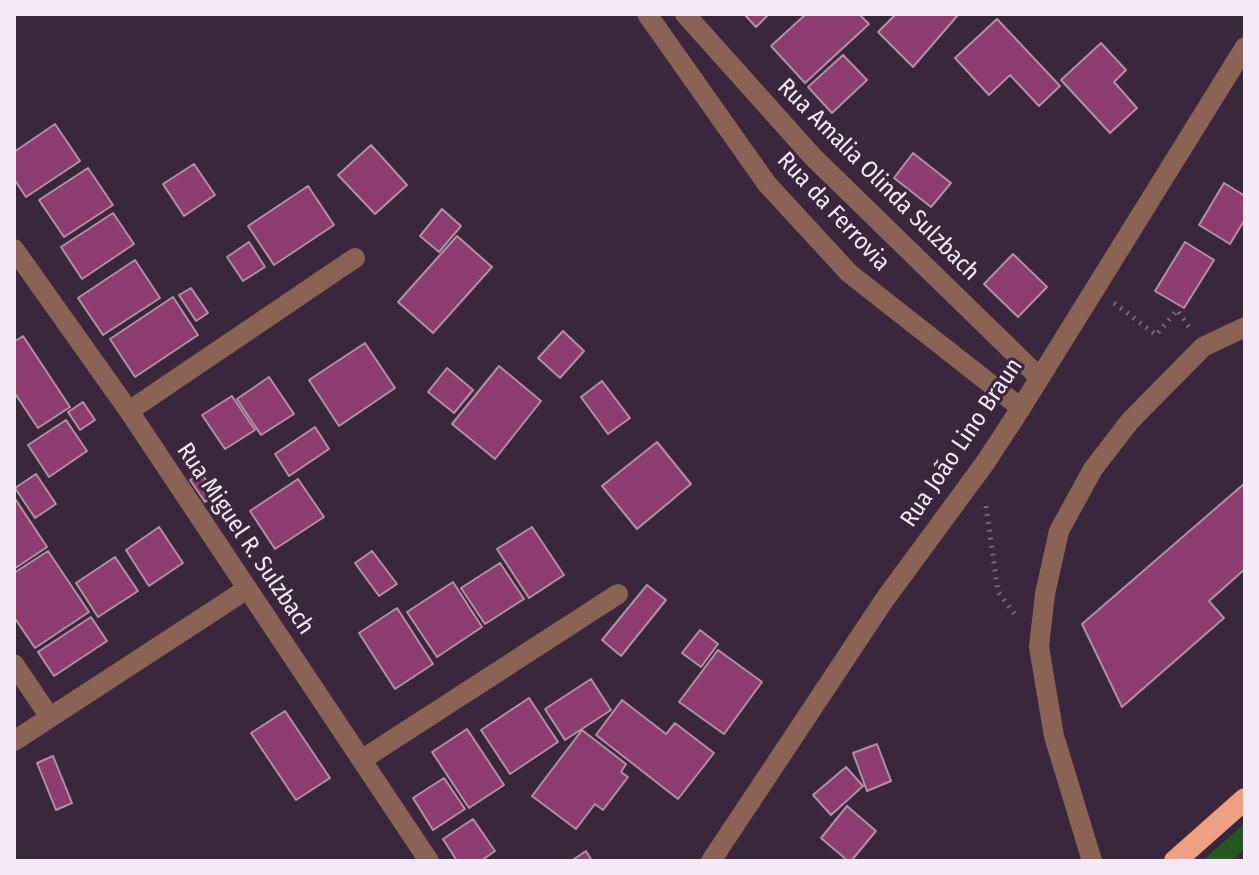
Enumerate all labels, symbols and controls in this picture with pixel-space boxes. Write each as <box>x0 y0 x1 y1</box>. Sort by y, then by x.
street label: Rua Amalia Olinda Sulzbach <box>771 73 985 287</box>
street label: Rua da Ferrovia <box>771 147 895 277</box>
street label: Rua João Lino Braun <box>895 353 1029 533</box>
street label: Rua Miguel R. Sulzbach <box>170 438 320 640</box>

